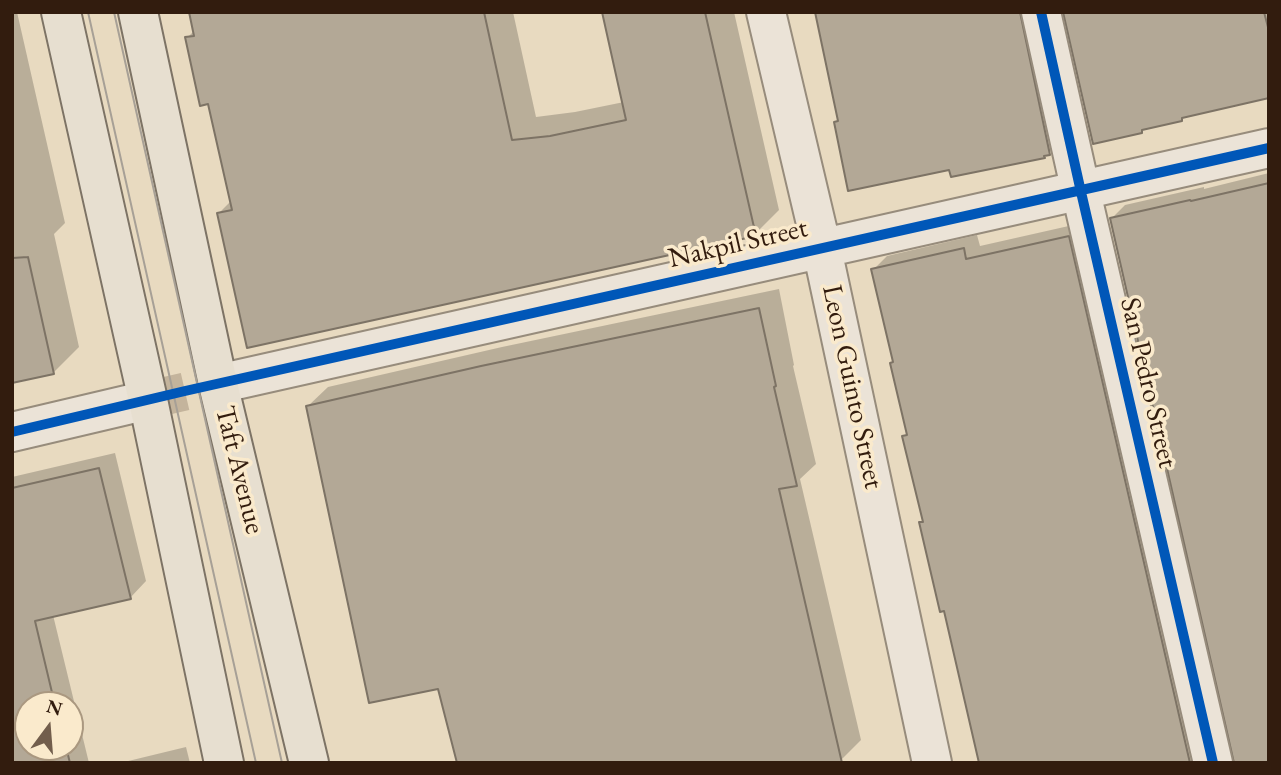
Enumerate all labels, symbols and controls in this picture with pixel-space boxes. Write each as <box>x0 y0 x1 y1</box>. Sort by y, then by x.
street label: Nakpil Street <box>665 212 811 276</box>
street label: Leon Guinto Street <box>814 282 890 492</box>
street label: San Pedro Street <box>1112 295 1184 471</box>
street label: Taft Avenue <box>207 403 271 537</box>
north arrow <box>14 691 84 761</box>
text: N <box>44 693 65 721</box>

